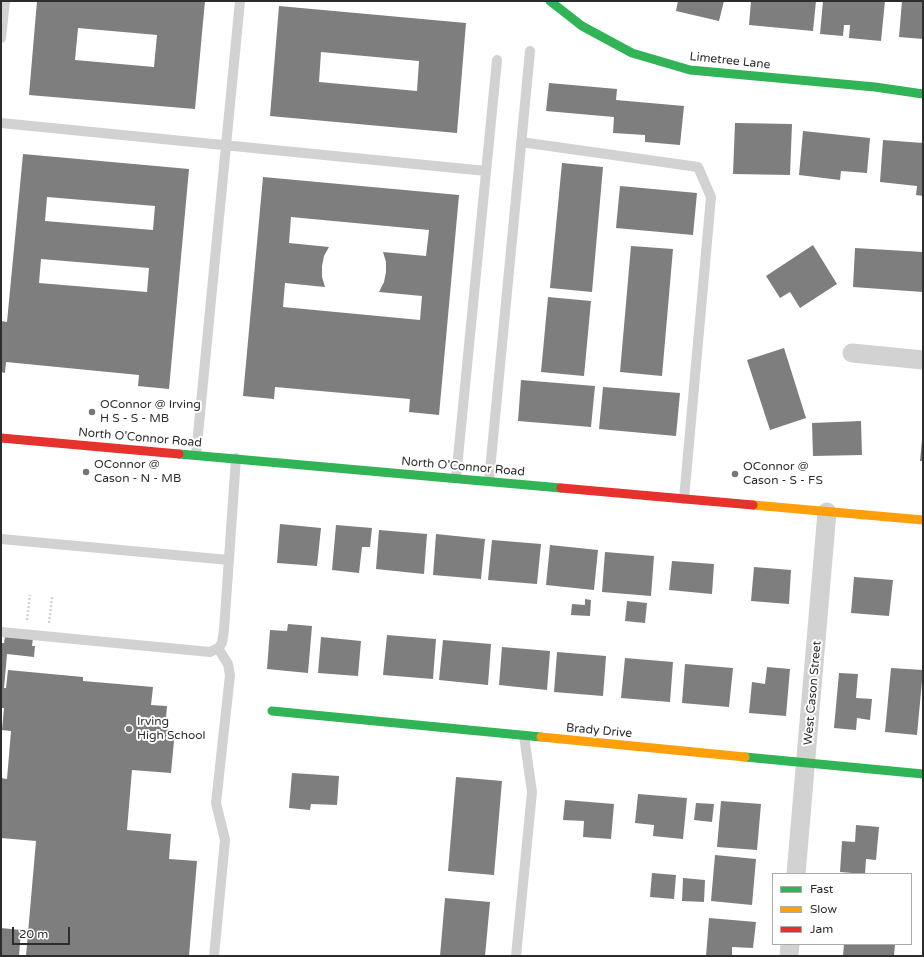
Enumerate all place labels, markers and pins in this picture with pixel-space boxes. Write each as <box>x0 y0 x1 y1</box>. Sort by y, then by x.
place label: OConnor @ Irving H S - S - MB <box>100 398 201 426</box>
marker: OConnor @ Irving H S - S - MB <box>87 407 97 417</box>
place label: OConnor @ Cason - N - MB <box>94 458 181 486</box>
place label: OConnor @ Cason - S - FS <box>743 460 823 488</box>
marker: OConnor @ Cason - N - MB <box>81 467 91 477</box>
marker: OConnor @ Cason - S - FS <box>730 469 740 479</box>
place label: Irving High School <box>137 715 206 743</box>
marker: Irving High School <box>124 724 134 734</box>

